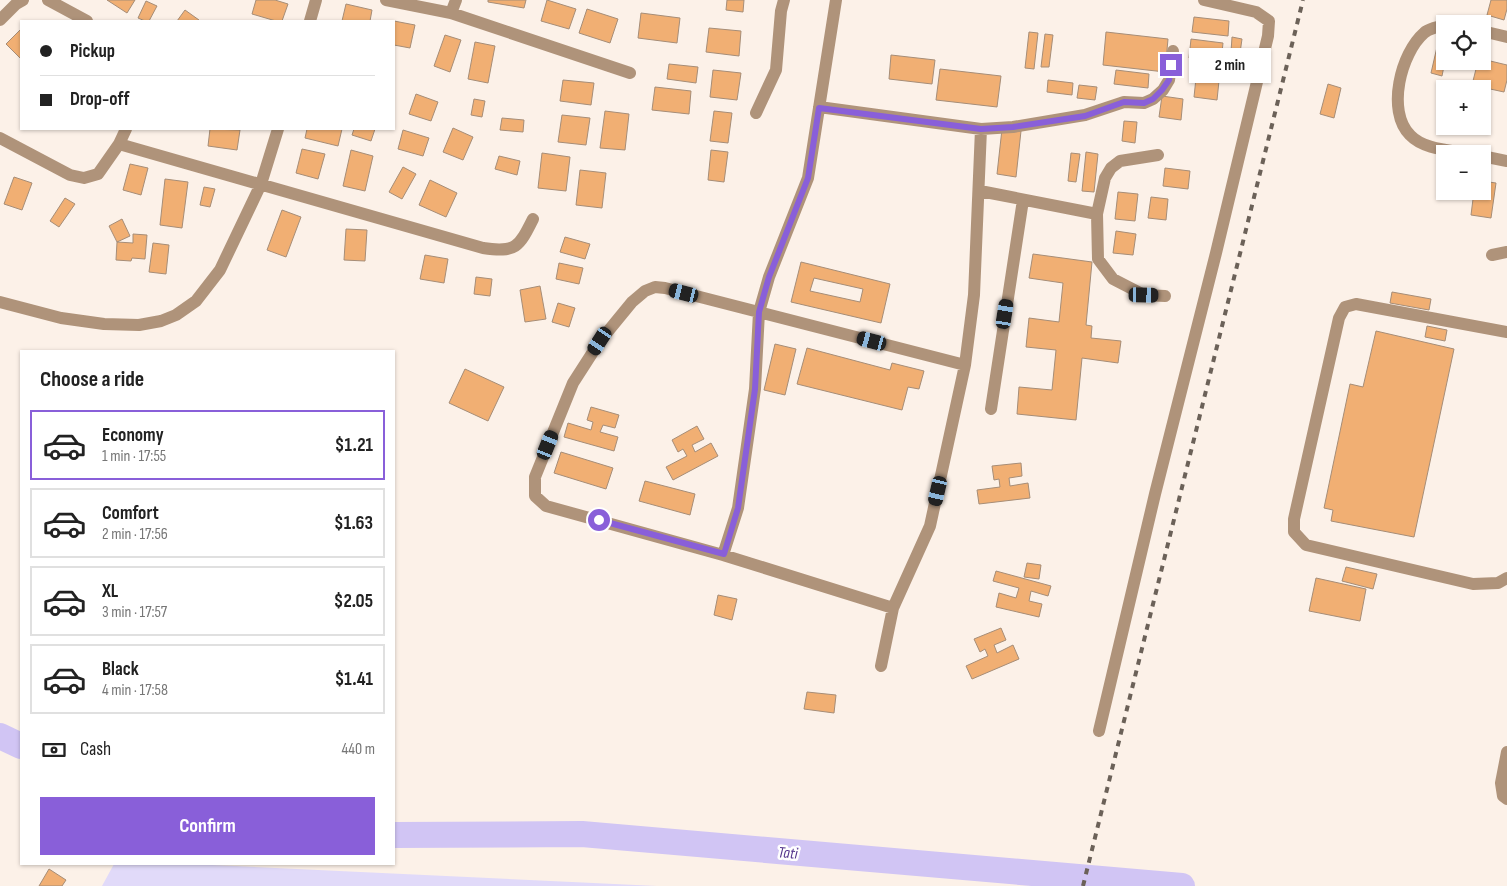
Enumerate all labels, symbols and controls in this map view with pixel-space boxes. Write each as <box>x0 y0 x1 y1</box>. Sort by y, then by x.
map controls <box>1436 15 1491 200</box>
button: locate <box>1436 15 1491 70</box>
text: Pickup <box>70 40 115 63</box>
callout: 2 min <box>1188 48 1271 82</box>
route end <box>1160 54 1182 76</box>
text: 2 min <box>1215 56 1245 75</box>
button: + <box>1436 80 1491 135</box>
text: Drop-off <box>70 88 130 111</box>
button: − <box>1436 145 1491 200</box>
car <box>667 282 700 304</box>
car <box>1128 287 1159 303</box>
car <box>995 298 1014 330</box>
car <box>585 324 614 358</box>
car <box>855 330 888 352</box>
text: Choose a ride <box>40 366 144 393</box>
icon: car <box>42 423 87 468</box>
text: Economy <box>102 424 164 447</box>
car <box>535 428 560 462</box>
text: $1.21 <box>335 434 373 457</box>
text: 1 min · 17:55 <box>102 447 166 466</box>
car <box>927 475 948 507</box>
icon: car <box>42 501 87 546</box>
text: Comfort <box>102 502 159 525</box>
route start <box>588 509 610 531</box>
text: $1.63 <box>334 512 373 535</box>
text: 2 min · 17:56 <box>102 525 168 544</box>
icon: car <box>42 579 87 624</box>
text: XL <box>102 580 118 603</box>
text: $2.05 <box>334 590 373 613</box>
text: 3 min · 17:57 <box>102 603 167 622</box>
icon: car <box>42 657 87 702</box>
text: Black <box>102 658 139 681</box>
text: $1.41 <box>335 668 373 691</box>
text: 4 min · 17:58 <box>102 681 168 700</box>
icon: cash <box>40 736 68 764</box>
text: Cash <box>80 738 111 761</box>
text: 440 m <box>342 740 375 759</box>
button: Confirm <box>40 797 375 855</box>
water label: Tati <box>777 843 799 864</box>

